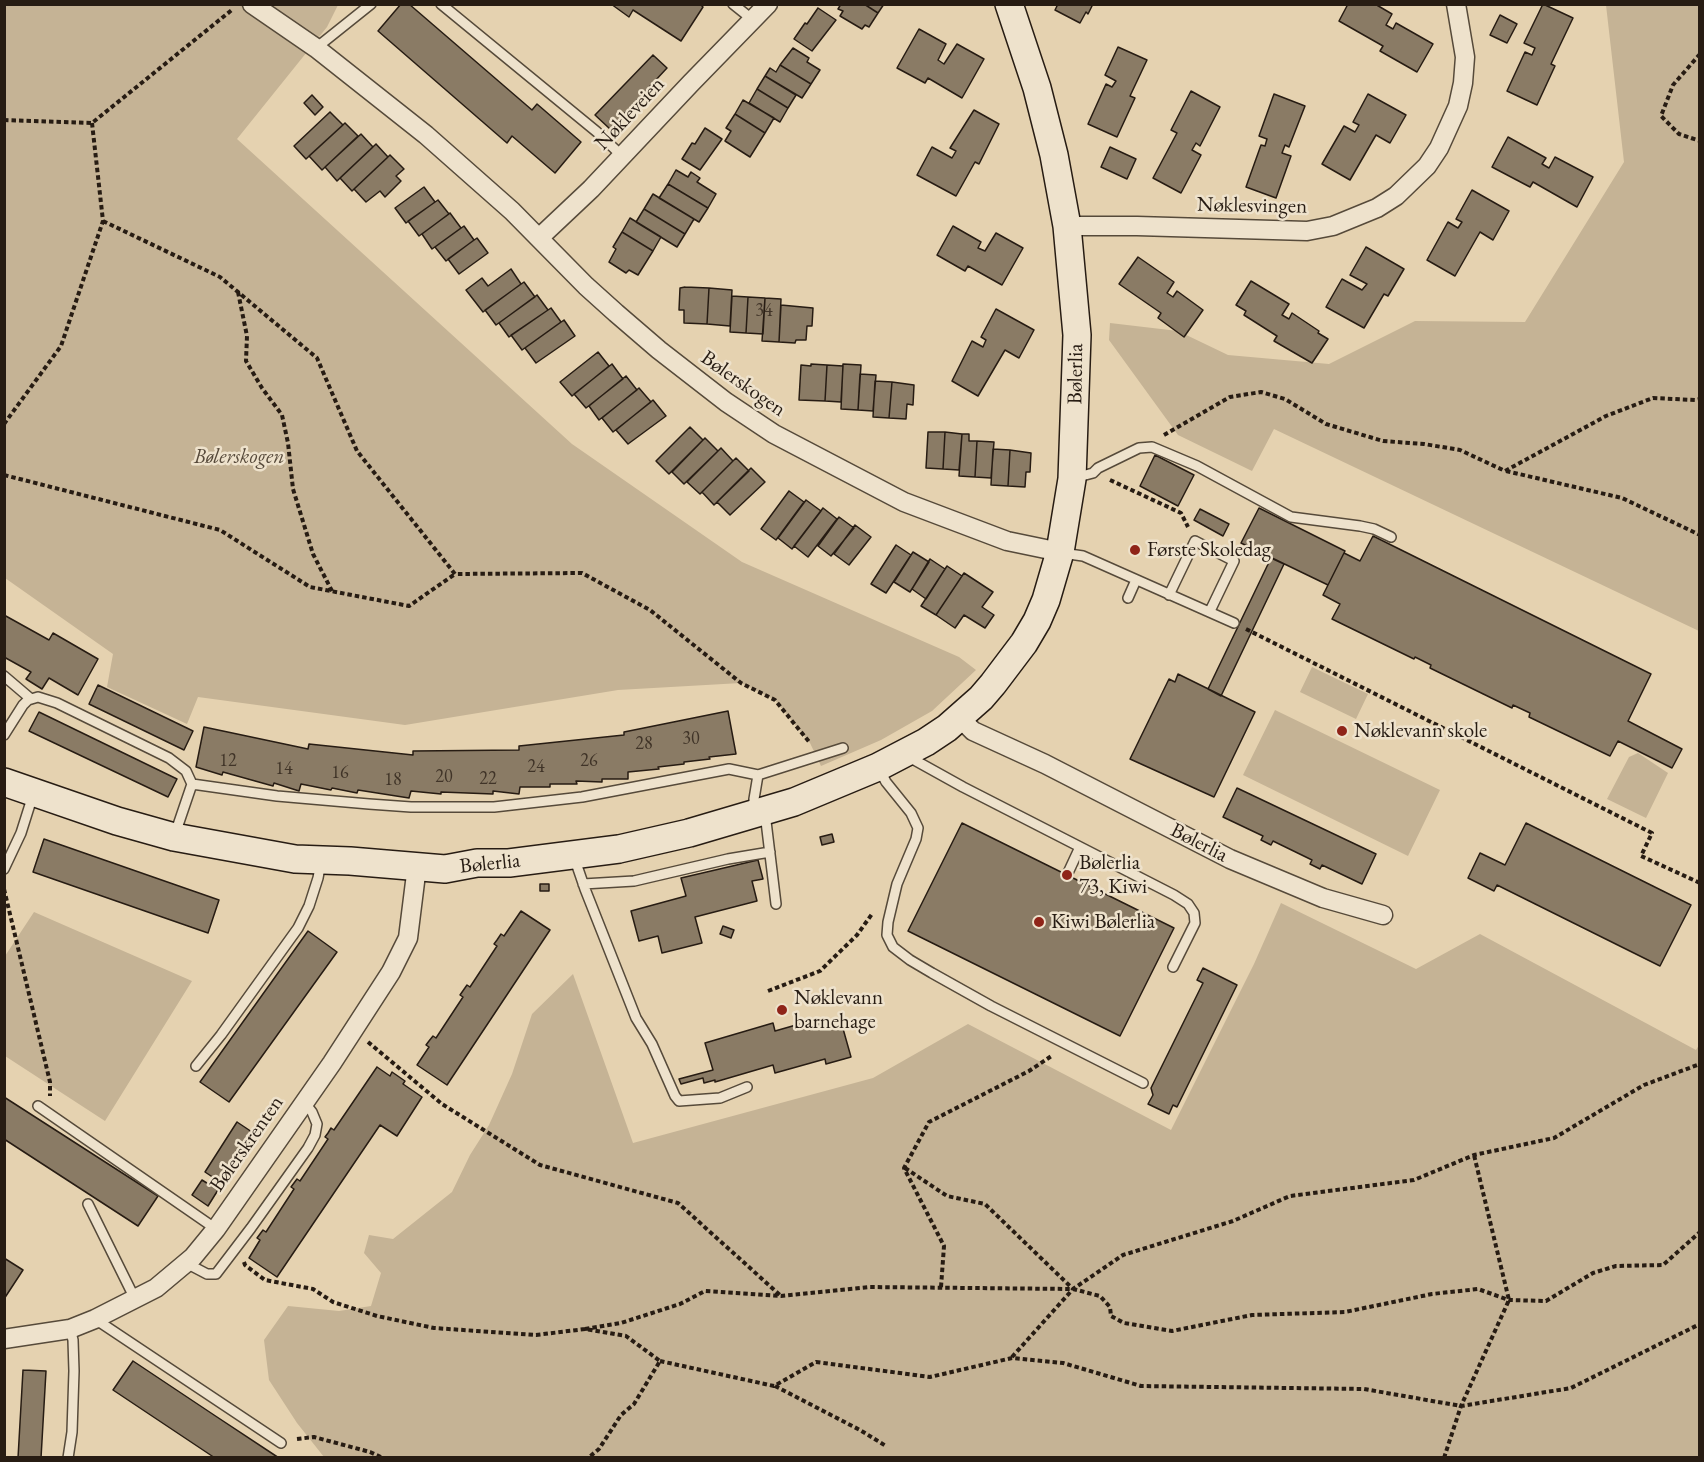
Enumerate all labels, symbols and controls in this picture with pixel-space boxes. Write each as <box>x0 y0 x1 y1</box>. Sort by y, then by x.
street label: Nøkleveien <box>590 72 670 156</box>
street label: Nøklesvingen <box>1197 192 1307 220</box>
house number: 34 <box>755 300 773 322</box>
street label: Bølerlia <box>1063 343 1089 405</box>
street label: Bølerskogen <box>696 346 790 422</box>
park label: Bølerskogen <box>194 444 284 470</box>
place label: Første Skoledag <box>1147 537 1271 563</box>
marker: Første Skoledag <box>1128 543 1142 557</box>
place label: Nøklevann skole <box>1354 718 1487 744</box>
marker: Nøklevann skole <box>1335 724 1349 738</box>
house number: 30 <box>682 728 700 750</box>
house number: 28 <box>635 733 653 755</box>
house number: 12 <box>219 750 237 772</box>
house number: 26 <box>580 750 598 772</box>
house number: 24 <box>527 756 545 778</box>
house number: 14 <box>275 758 293 780</box>
house number: 16 <box>331 762 349 784</box>
house number: 20 <box>435 766 453 788</box>
house number: 22 <box>479 768 497 790</box>
house number: 18 <box>384 769 402 791</box>
street label: Bølerlia <box>1166 818 1232 868</box>
street label: Bølerlia <box>458 848 522 880</box>
place label: Bølerlia 73, Kiwi <box>1079 850 1147 900</box>
marker: Bølerlia 73, Kiwi <box>1060 868 1074 882</box>
place label: Kiwi Bølerlia <box>1051 909 1155 935</box>
marker: Kiwi Bølerlia <box>1032 915 1046 929</box>
place label: Nøklevann barnehage <box>794 985 883 1035</box>
marker: Nøklevann barnehage <box>775 1003 789 1017</box>
street label: Bølerskrenten <box>205 1091 289 1197</box>

